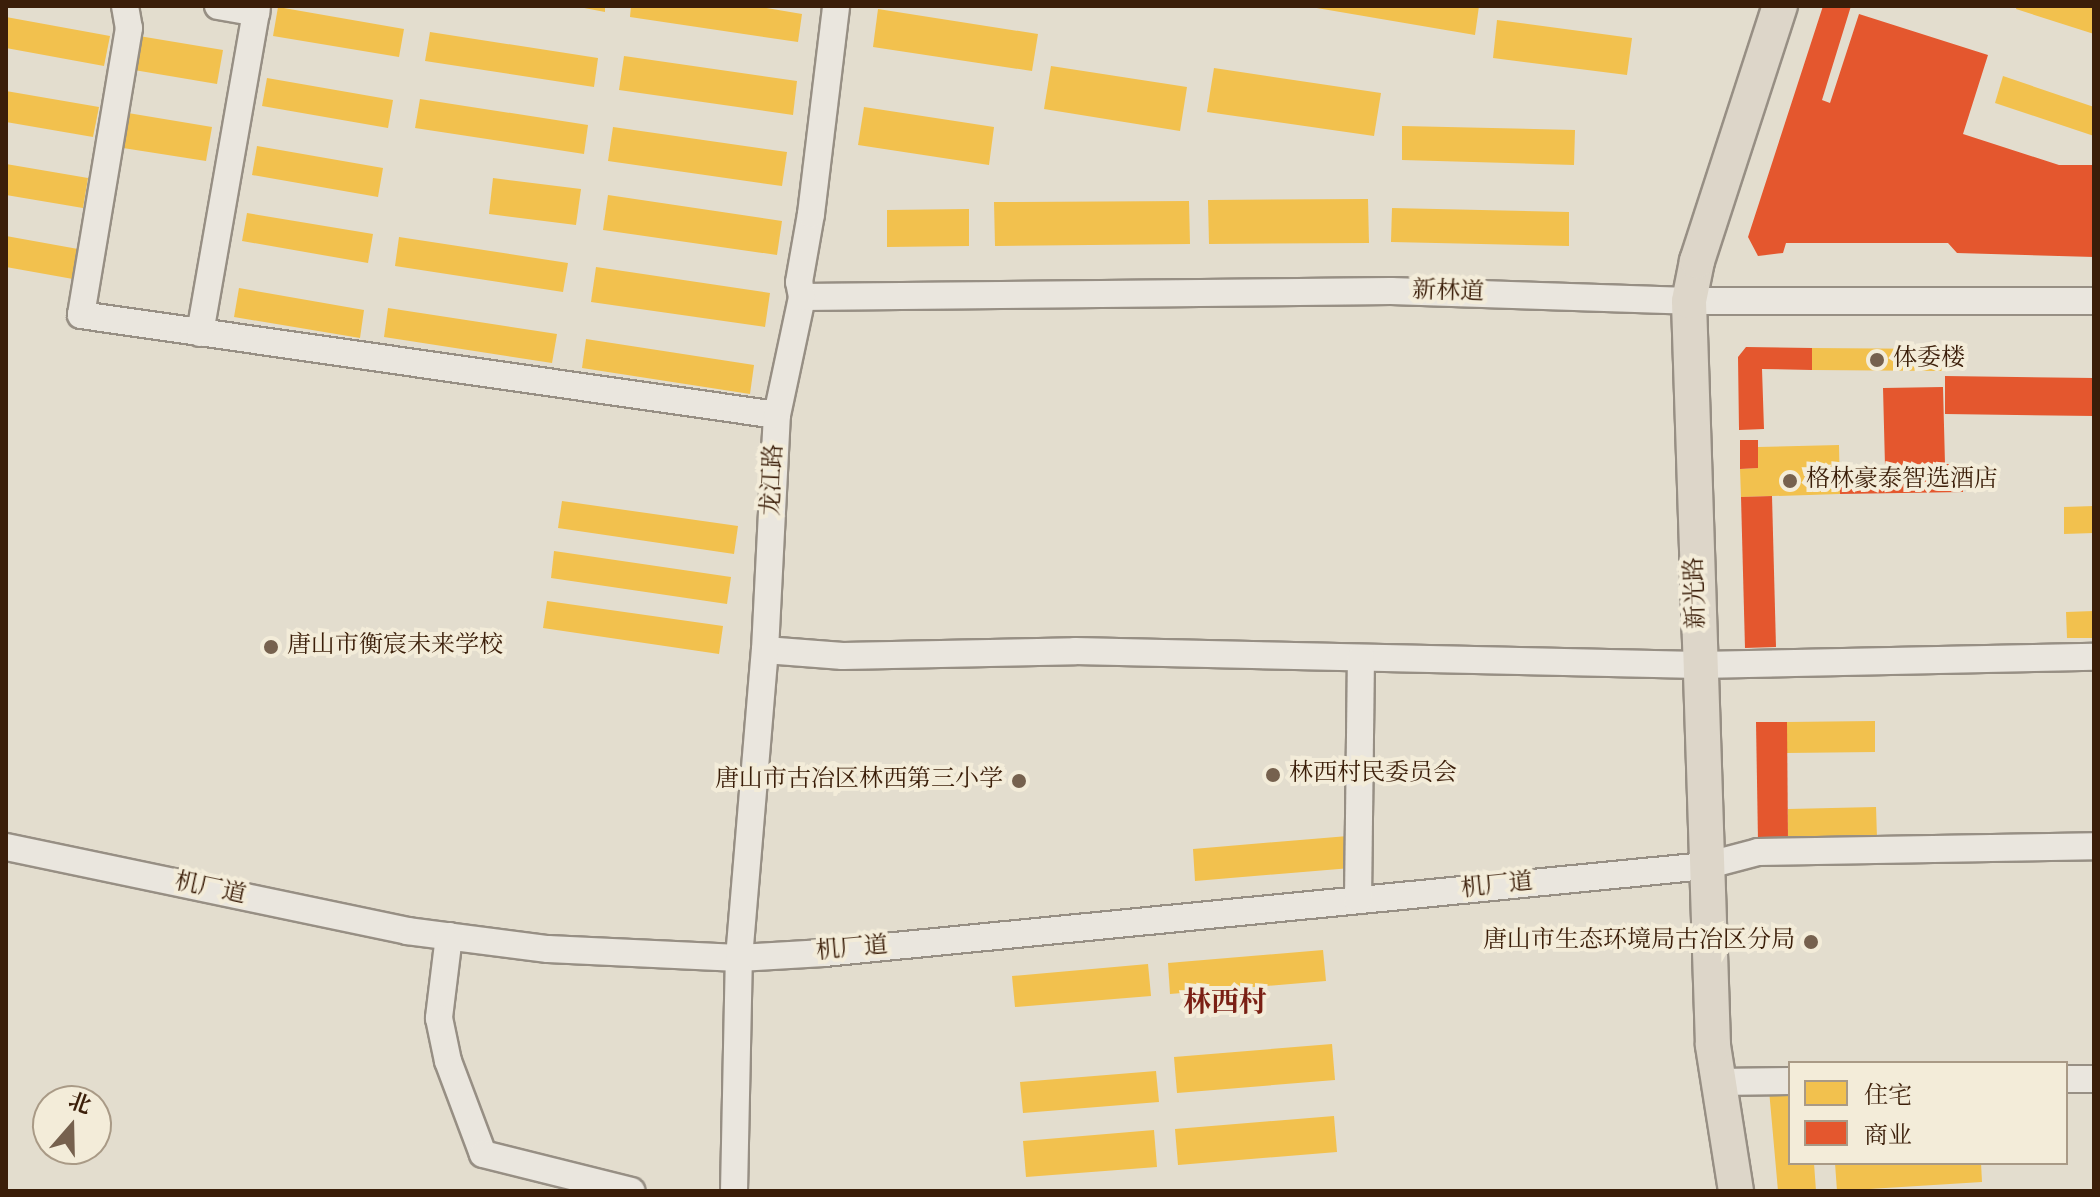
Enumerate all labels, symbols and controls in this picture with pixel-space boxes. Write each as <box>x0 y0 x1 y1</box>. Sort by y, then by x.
street label: 新林道 <box>1412 277 1484 309</box>
place label: 体委楼 <box>1893 346 1965 374</box>
marker: 体委楼 <box>1868 351 1886 369</box>
street label: 龙江路 <box>758 443 790 517</box>
place label: 格林豪泰智选酒店 <box>1806 467 1998 495</box>
marker: 格林豪泰智选酒店 <box>1781 472 1799 490</box>
street label: 新光路 <box>1681 557 1713 629</box>
place label: 唐山市衡宸未来学校 <box>287 633 503 661</box>
marker: 唐山市衡宸未来学校 <box>262 638 280 656</box>
place label: 林西村民委员会 <box>1289 761 1457 789</box>
marker: 林西村民委员会 <box>1264 766 1282 784</box>
place label: 唐山市古冶区林西第三小学 <box>715 767 1003 795</box>
marker: 唐山市古冶区林西第三小学 <box>1010 772 1028 790</box>
street label: 机厂道 <box>172 868 248 912</box>
street label: 机厂道 <box>1460 869 1534 905</box>
place label: 唐山市生态环境局古冶区分局 <box>1483 928 1795 956</box>
street label: 机厂道 <box>815 933 889 967</box>
marker: 唐山市生态环境局古冶区分局 <box>1802 933 1820 951</box>
district label: 林西村 <box>1183 987 1267 1021</box>
legend <box>1788 1061 2068 1165</box>
north arrow <box>32 1085 112 1165</box>
text: 住宅 <box>1864 1085 1912 1109</box>
text: 北 <box>65 1090 94 1118</box>
text: 商业 <box>1864 1125 1912 1149</box>

